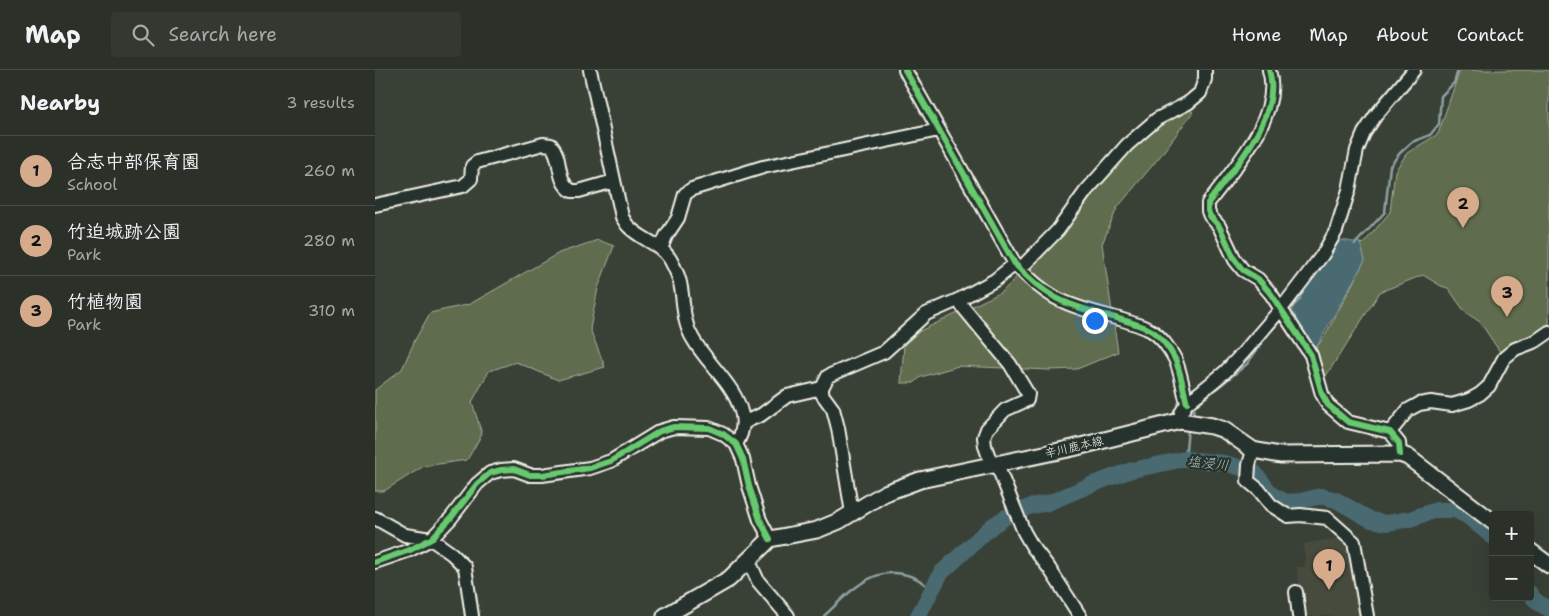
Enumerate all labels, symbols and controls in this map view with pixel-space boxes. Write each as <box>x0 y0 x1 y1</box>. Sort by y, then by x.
search box <box>111 12 461 57</box>
text: Map <box>25 19 81 51</box>
icon: search <box>129 21 157 49</box>
text: Search here <box>169 22 277 47</box>
text: Home <box>1232 23 1281 47</box>
text: Map <box>1309 23 1348 47</box>
text: About <box>1376 23 1429 47</box>
text: Contact <box>1457 23 1524 47</box>
text: Nearby <box>20 89 100 117</box>
text: 3 results <box>286 92 355 113</box>
text: 合志中部保育園 <box>67 149 200 174</box>
text: 1 <box>32 160 40 181</box>
text: 260 m <box>303 160 355 181</box>
text: School <box>67 174 117 195</box>
pin: 2 <box>1447 187 1479 228</box>
text: 竹迫城跡公園 <box>67 219 181 244</box>
text: 2 <box>30 230 42 251</box>
text: 280 m <box>303 230 355 251</box>
text: Park <box>67 244 101 265</box>
pin: 3 <box>1491 276 1523 317</box>
text: 竹植物園 <box>67 289 143 314</box>
text: 3 <box>30 300 42 321</box>
text: 310 m <box>308 300 355 321</box>
your location <box>1082 308 1108 334</box>
text: Park <box>67 314 101 335</box>
street label: 辛川鹿本線 <box>1043 432 1105 462</box>
water label: 塩浸川 <box>1186 452 1230 474</box>
map controls <box>1489 511 1534 601</box>
button: + <box>1489 511 1534 556</box>
pin: 1 <box>1313 549 1345 590</box>
button: − <box>1489 556 1534 601</box>

